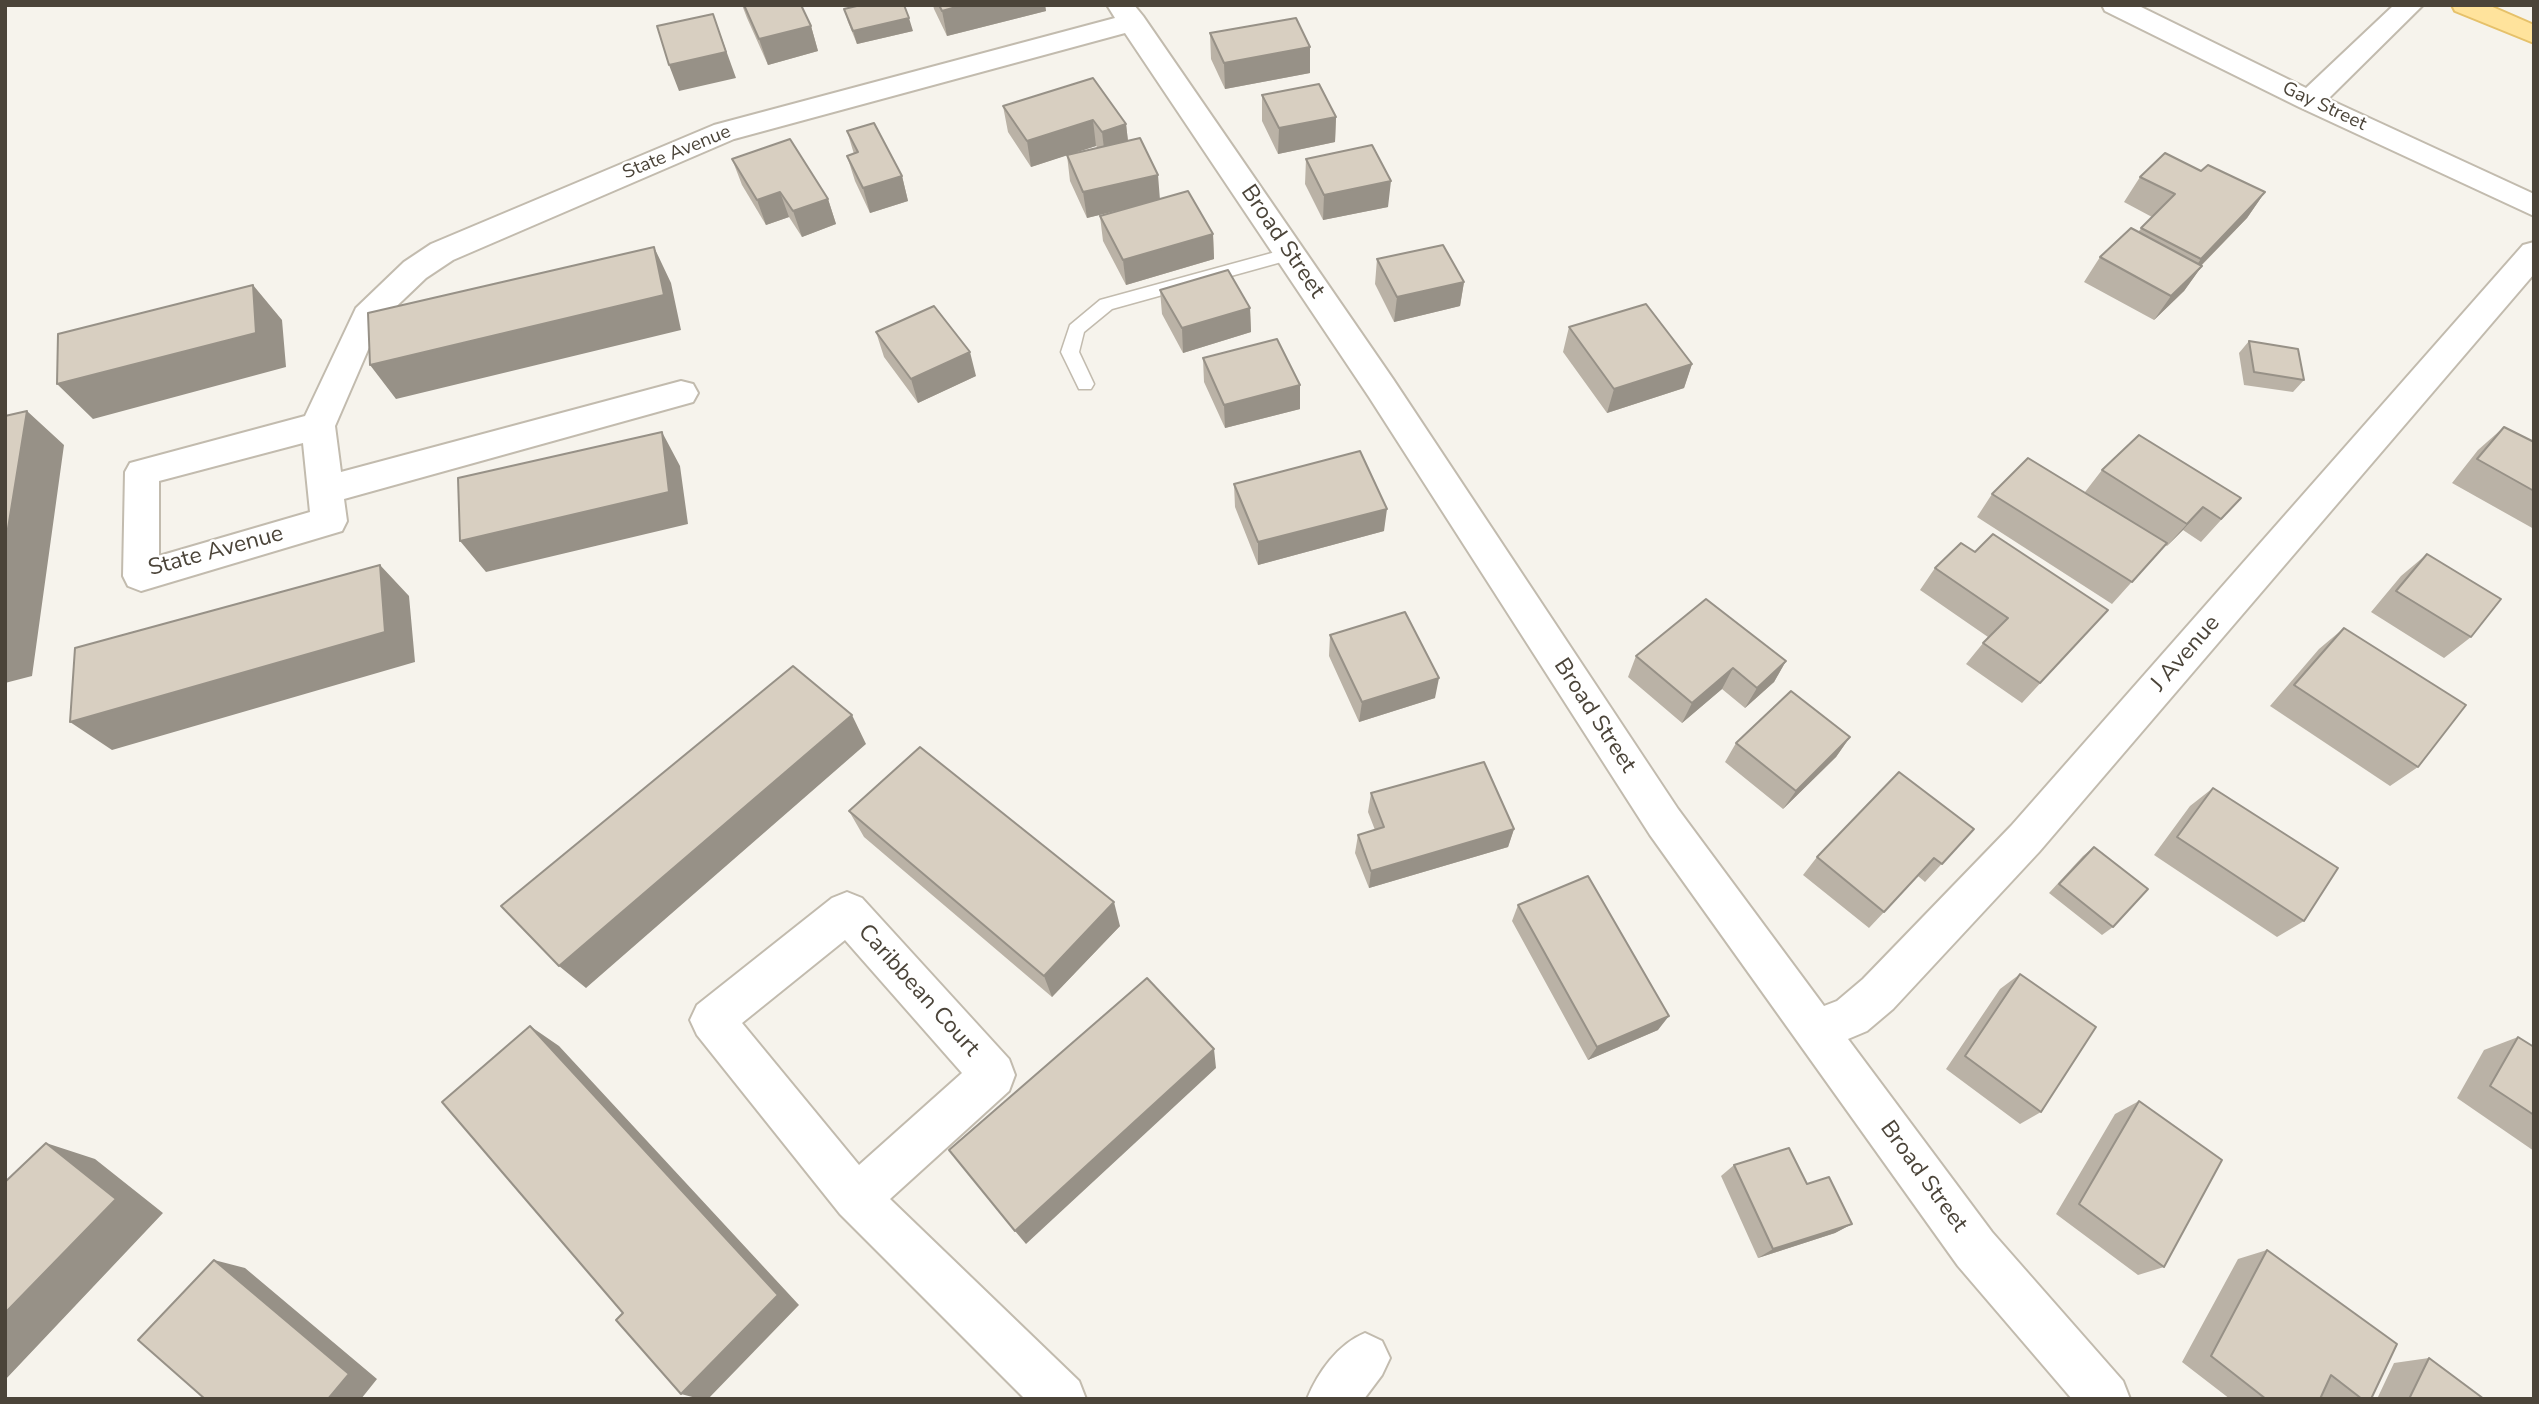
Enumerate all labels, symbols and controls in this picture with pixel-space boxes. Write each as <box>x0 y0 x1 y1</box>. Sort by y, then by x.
street label: Gay Street <box>2278 78 2370 136</box>
street label: State Avenue <box>620 121 734 185</box>
street label: Broad Street <box>1234 180 1330 304</box>
street label: State Avenue <box>145 521 287 583</box>
street label: J Avenue <box>2146 610 2226 698</box>
street label: Broad Street <box>1547 654 1641 778</box>
street label: Caribbean Court <box>851 919 985 1063</box>
street label: Broad Street <box>1873 1116 1973 1238</box>

